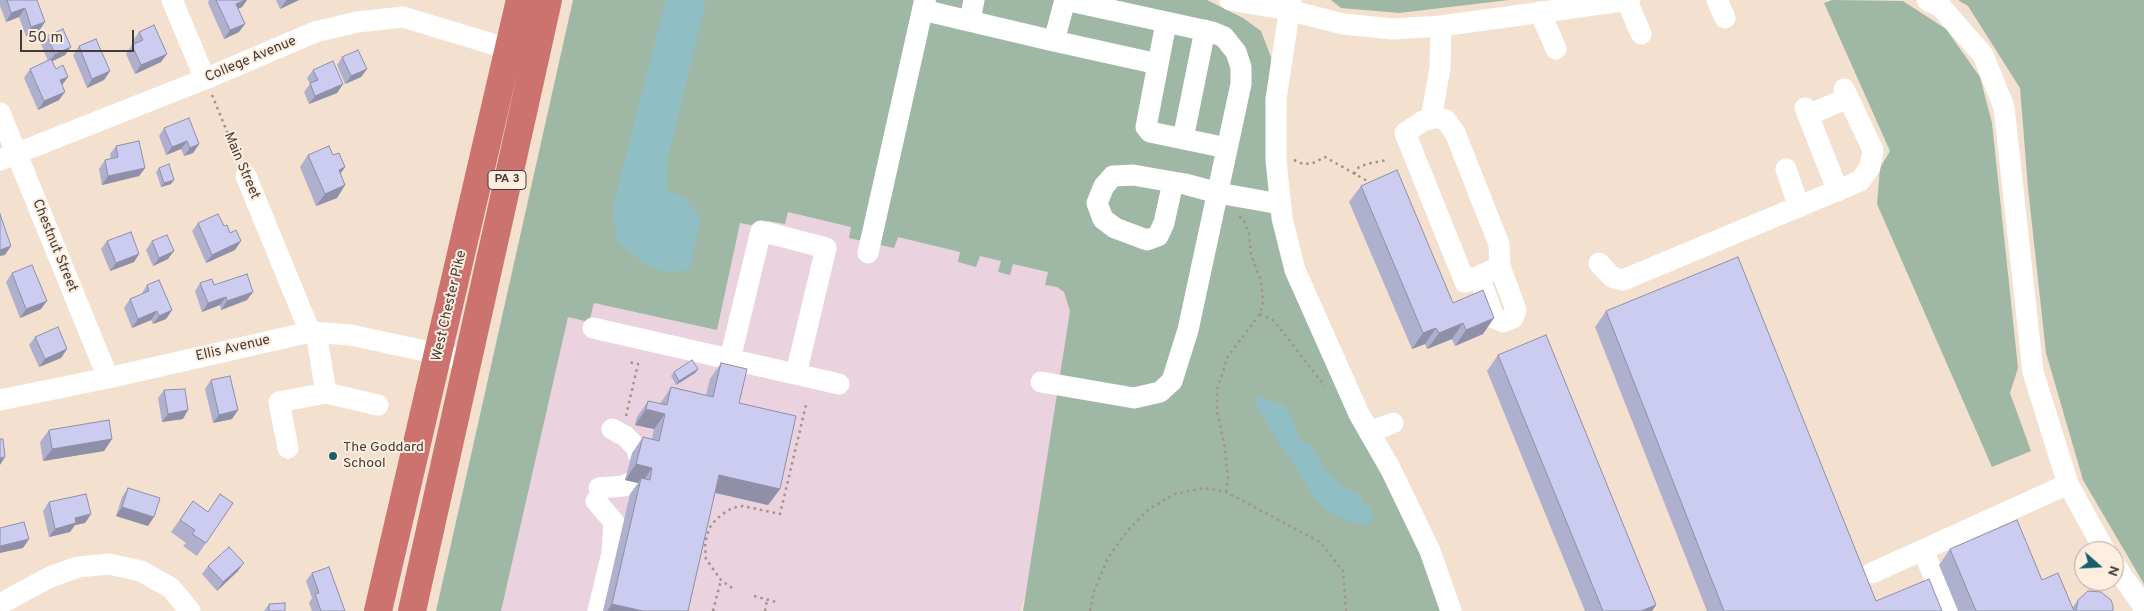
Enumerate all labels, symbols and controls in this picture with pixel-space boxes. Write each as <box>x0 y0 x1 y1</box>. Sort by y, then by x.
scale bar <box>22 20 136 52</box>
text: 50 m <box>28 29 63 48</box>
street label: College Avenue <box>203 33 299 87</box>
street label: Main Street <box>219 130 263 202</box>
road number: PA 3 <box>488 170 526 190</box>
street label: Chestnut Street <box>28 197 80 295</box>
street label: West Chester Pike <box>429 249 471 363</box>
street label: Ellis Avenue <box>194 332 272 366</box>
place label: The Goddard School <box>343 440 424 472</box>
marker: The Goddard School <box>327 450 339 462</box>
north arrow <box>2074 541 2124 591</box>
text: N <box>2103 563 2122 578</box>

